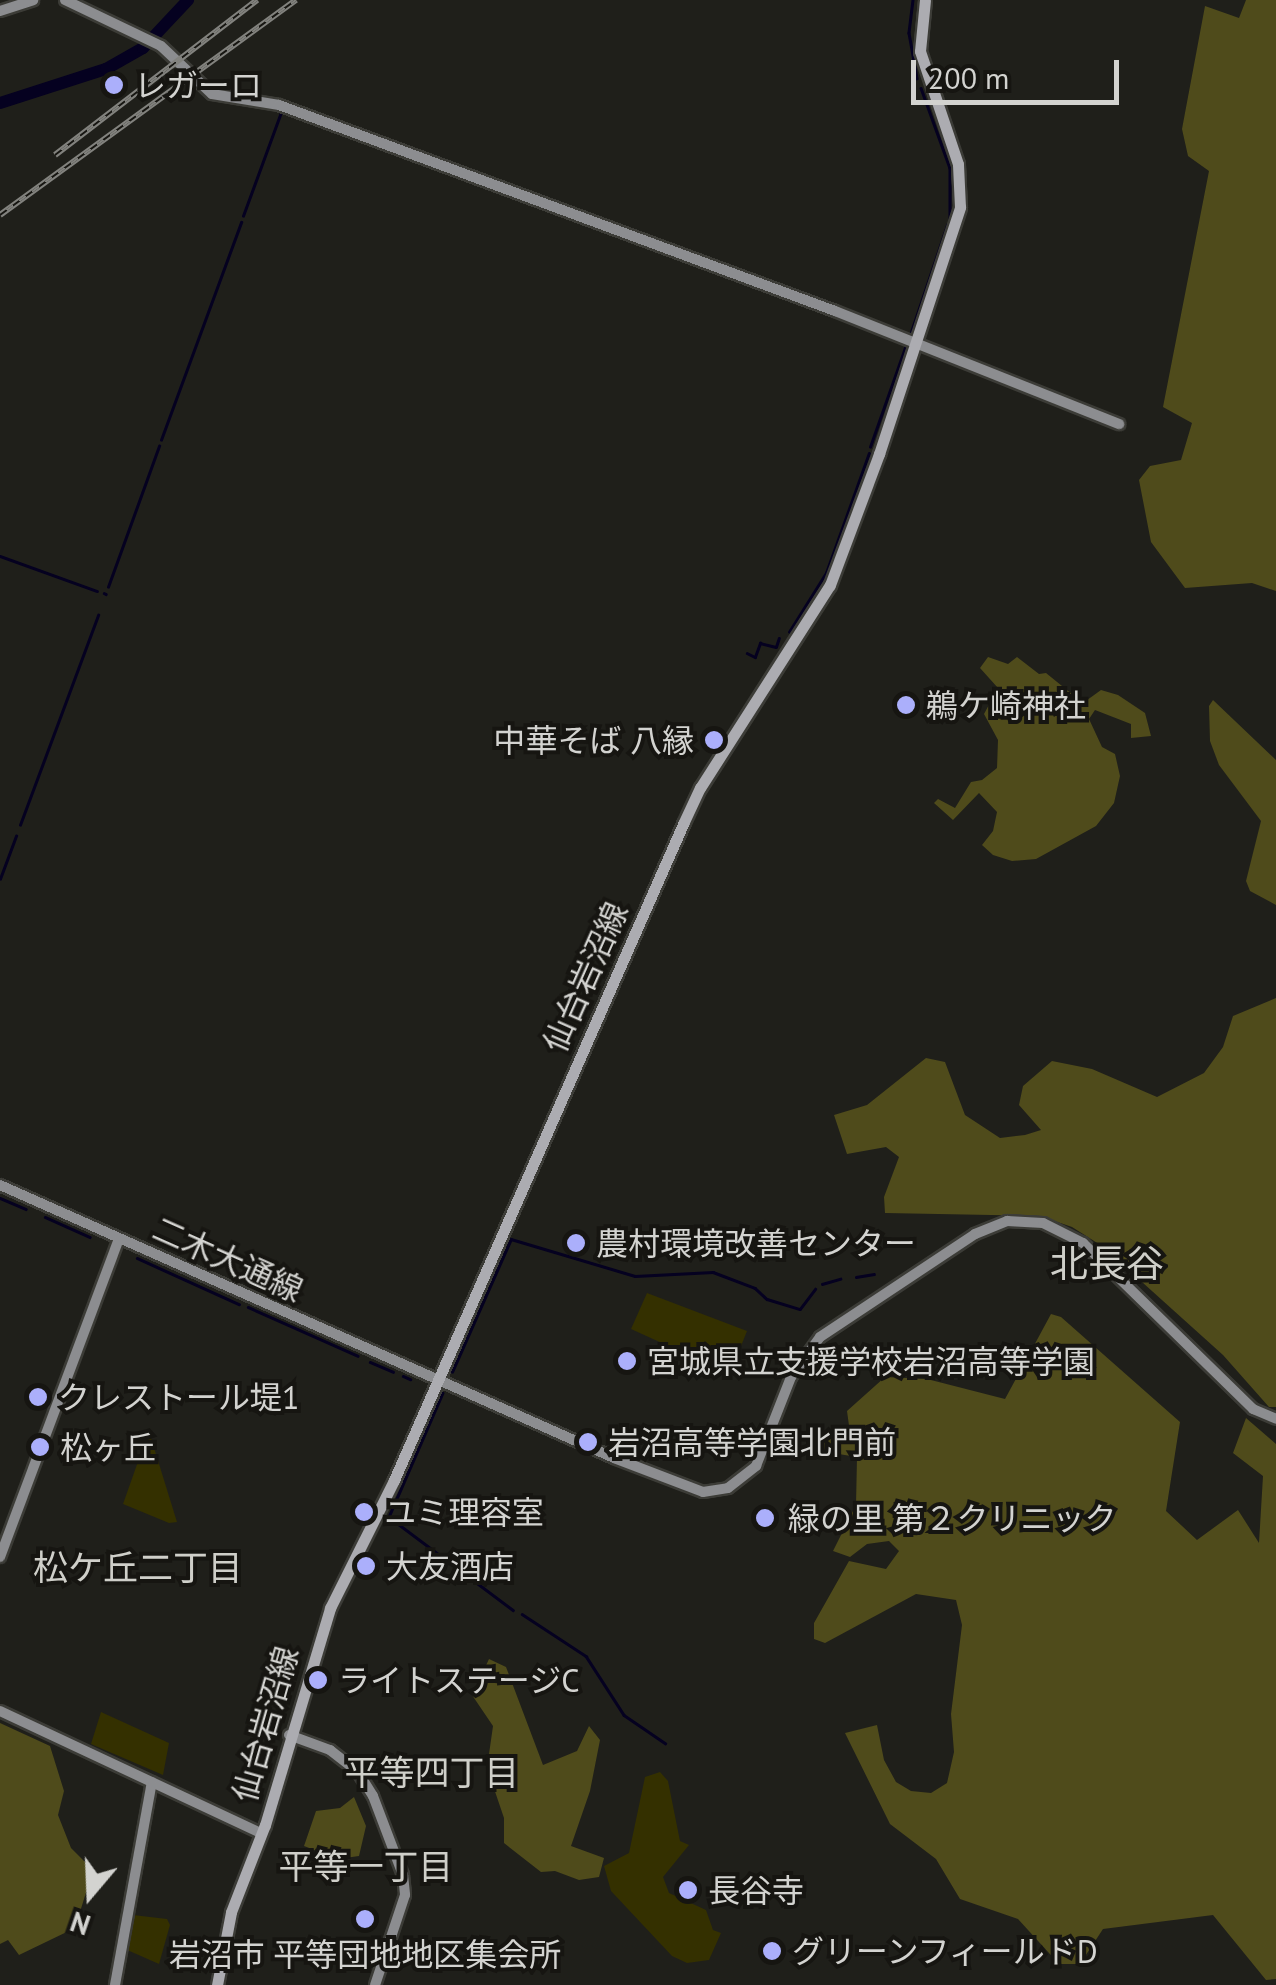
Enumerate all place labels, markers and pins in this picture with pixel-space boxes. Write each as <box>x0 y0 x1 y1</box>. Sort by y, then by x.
place label: レガーロ <box>134 66 262 104</box>
marker: レガーロ <box>103 74 125 96</box>
place label: 鵜ケ崎神社 <box>926 686 1086 724</box>
marker: 鵜ケ崎神社 <box>895 694 917 716</box>
place label: 中華そば 八縁 <box>493 721 694 759</box>
marker: 中華そば 八縁 <box>703 729 725 751</box>
place label: 農村環境改善センター <box>596 1224 916 1262</box>
marker: 農村環境改善センター <box>565 1232 587 1254</box>
place label: 宮城県立支援学校岩沼高等学園 <box>647 1342 1095 1380</box>
marker: 宮城県立支援学校岩沼高等学園 <box>616 1350 638 1372</box>
place label: クレストール堤1 <box>58 1378 299 1416</box>
marker: クレストール堤1 <box>27 1386 49 1408</box>
place label: 岩沼高等学園北門前 <box>608 1423 896 1461</box>
place label: 松ヶ丘 <box>60 1428 156 1466</box>
marker: 岩沼高等学園北門前 <box>577 1431 599 1453</box>
marker: 松ヶ丘 <box>29 1436 51 1458</box>
place label: ユミ理容室 <box>384 1493 544 1531</box>
place label: 緑の里 第２クリニック <box>788 1499 1117 1537</box>
marker: ユミ理容室 <box>353 1501 375 1523</box>
marker: 緑の里 第２クリニック <box>752 1505 778 1531</box>
place label: 大友酒店 <box>386 1547 514 1585</box>
marker: 大友酒店 <box>355 1555 377 1577</box>
place label: ライトステージC <box>338 1661 580 1699</box>
marker: ライトステージC <box>307 1669 329 1691</box>
place label: 長谷寺 <box>708 1871 804 1909</box>
marker: 長谷寺 <box>677 1879 699 1901</box>
marker: 岩沼市 平等団地地区集会所 <box>354 1908 376 1930</box>
place label: グリーンフィールドD <box>792 1932 1101 1970</box>
place label: 岩沼市 平等団地地区集会所 <box>169 1935 561 1973</box>
marker: グリーンフィールドD <box>761 1940 783 1962</box>

